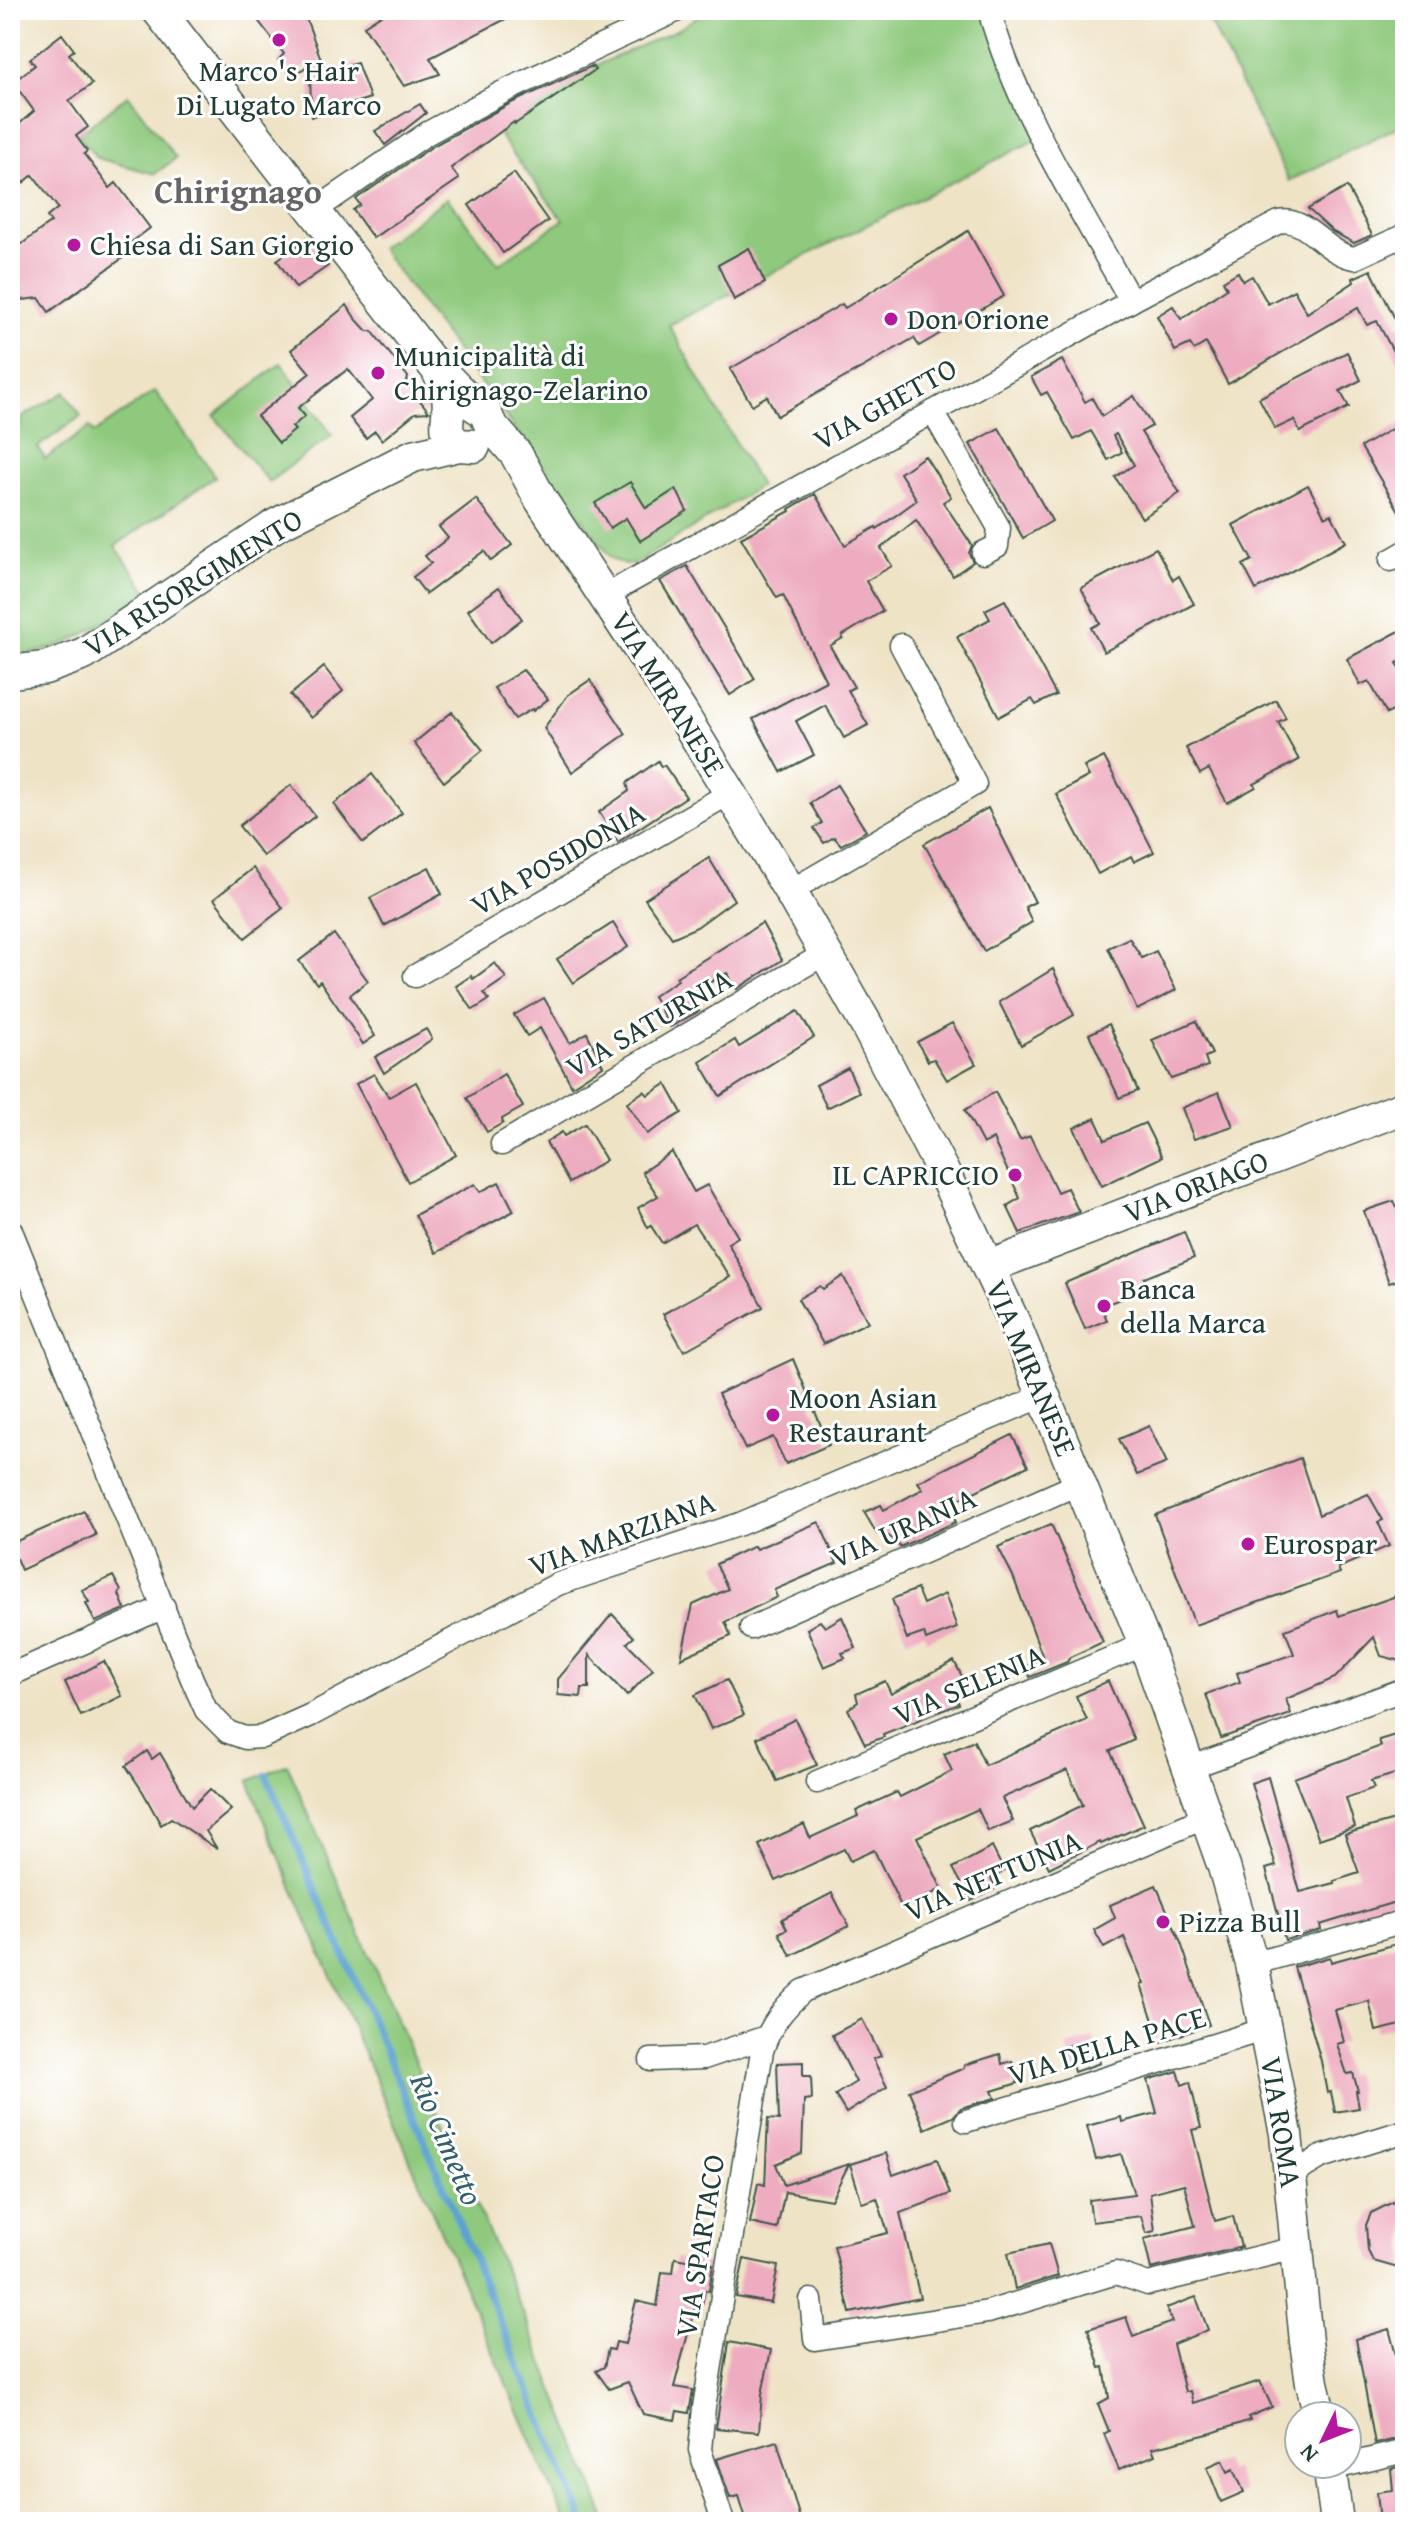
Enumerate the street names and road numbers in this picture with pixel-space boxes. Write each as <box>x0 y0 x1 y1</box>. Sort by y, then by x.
street label: VIA GHETTO <box>805 346 964 461</box>
street label: VIA RISORGIMENTO <box>74 497 311 667</box>
street label: VIA MIRANESE <box>600 602 737 785</box>
street label: VIA POSIDONIA <box>462 790 653 926</box>
street label: VIA SATURNIA <box>557 957 740 1088</box>
street label: VIA ORIAGO <box>1117 1138 1274 1234</box>
street label: VIA MIRANESE <box>975 1273 1089 1463</box>
street label: VIA URANIA <box>822 1475 983 1579</box>
street label: VIA MARZIANA <box>523 1479 721 1587</box>
street label: VIA SELENIA <box>886 1633 1051 1736</box>
street label: VIA NETTUNIA <box>897 1818 1088 1932</box>
street label: VIA DELLA PACE <box>1002 1994 1211 2096</box>
street label: VIA ROMA <box>1250 2053 1314 2190</box>
street label: VIA SPARTACO <box>663 2151 735 2341</box>

